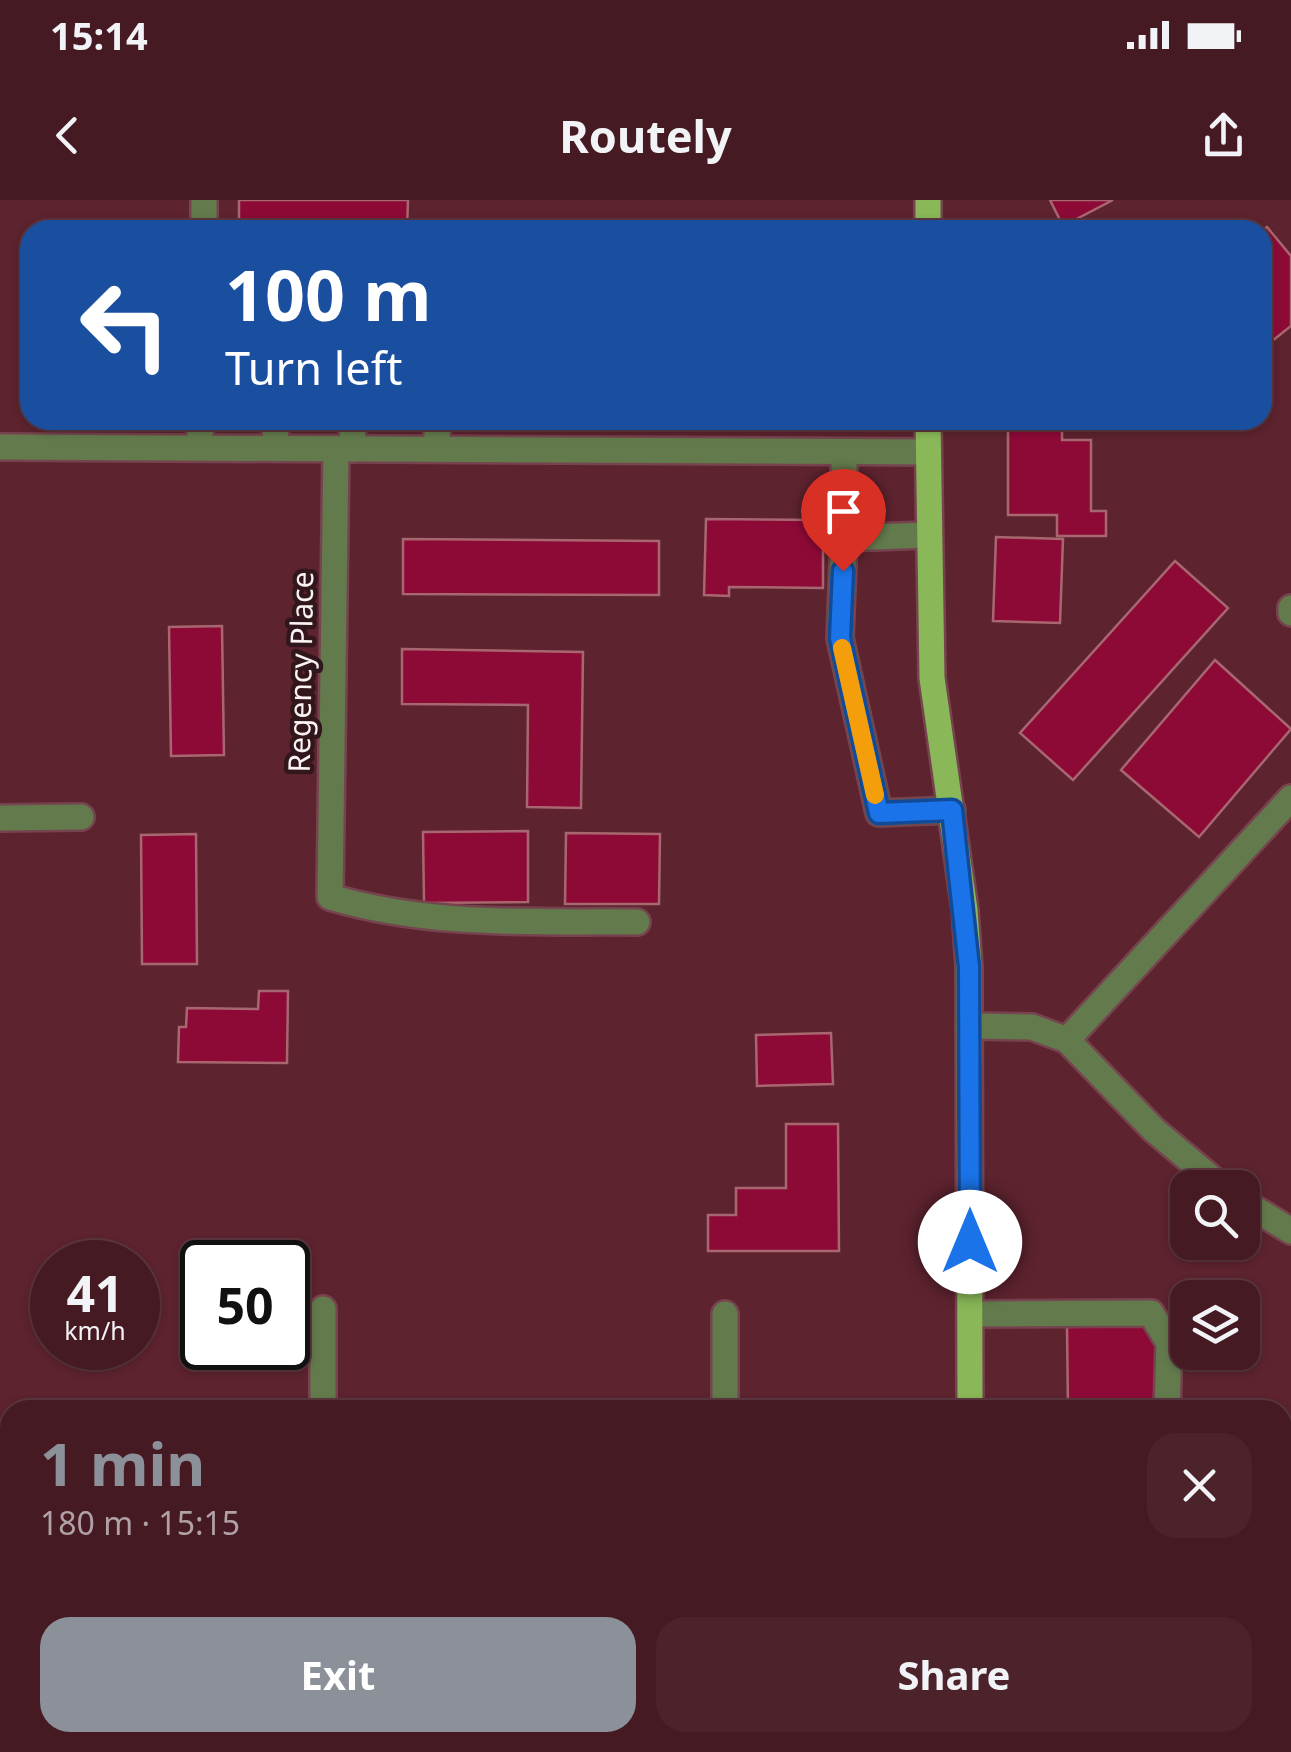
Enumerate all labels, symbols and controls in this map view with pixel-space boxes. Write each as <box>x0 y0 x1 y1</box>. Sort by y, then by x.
text: 15:14 <box>50 9 148 61</box>
text: Routely <box>559 105 732 166</box>
icon: back <box>40 108 95 163</box>
icon: share <box>1196 108 1251 163</box>
text: 100 m <box>225 246 432 342</box>
icon: left <box>60 260 190 390</box>
text: Turn left <box>225 337 402 398</box>
pin <box>801 469 886 572</box>
icon: arrive <box>816 484 871 539</box>
street label: Regency Place <box>278 571 322 773</box>
map controls <box>1170 1170 1260 1370</box>
button: search <box>1170 1170 1260 1260</box>
position arrow <box>918 1190 1022 1294</box>
speed limit sign: 50 <box>180 1240 310 1370</box>
text: 41 <box>66 1259 124 1327</box>
button: layers <box>1170 1280 1260 1370</box>
text: km/h <box>64 1313 126 1347</box>
text: 1 min <box>40 1422 205 1504</box>
button: close <box>1147 1433 1252 1538</box>
text: 180 m · 15:15 <box>40 1501 240 1544</box>
button: Exit <box>40 1617 636 1732</box>
button: Share <box>656 1617 1252 1732</box>

